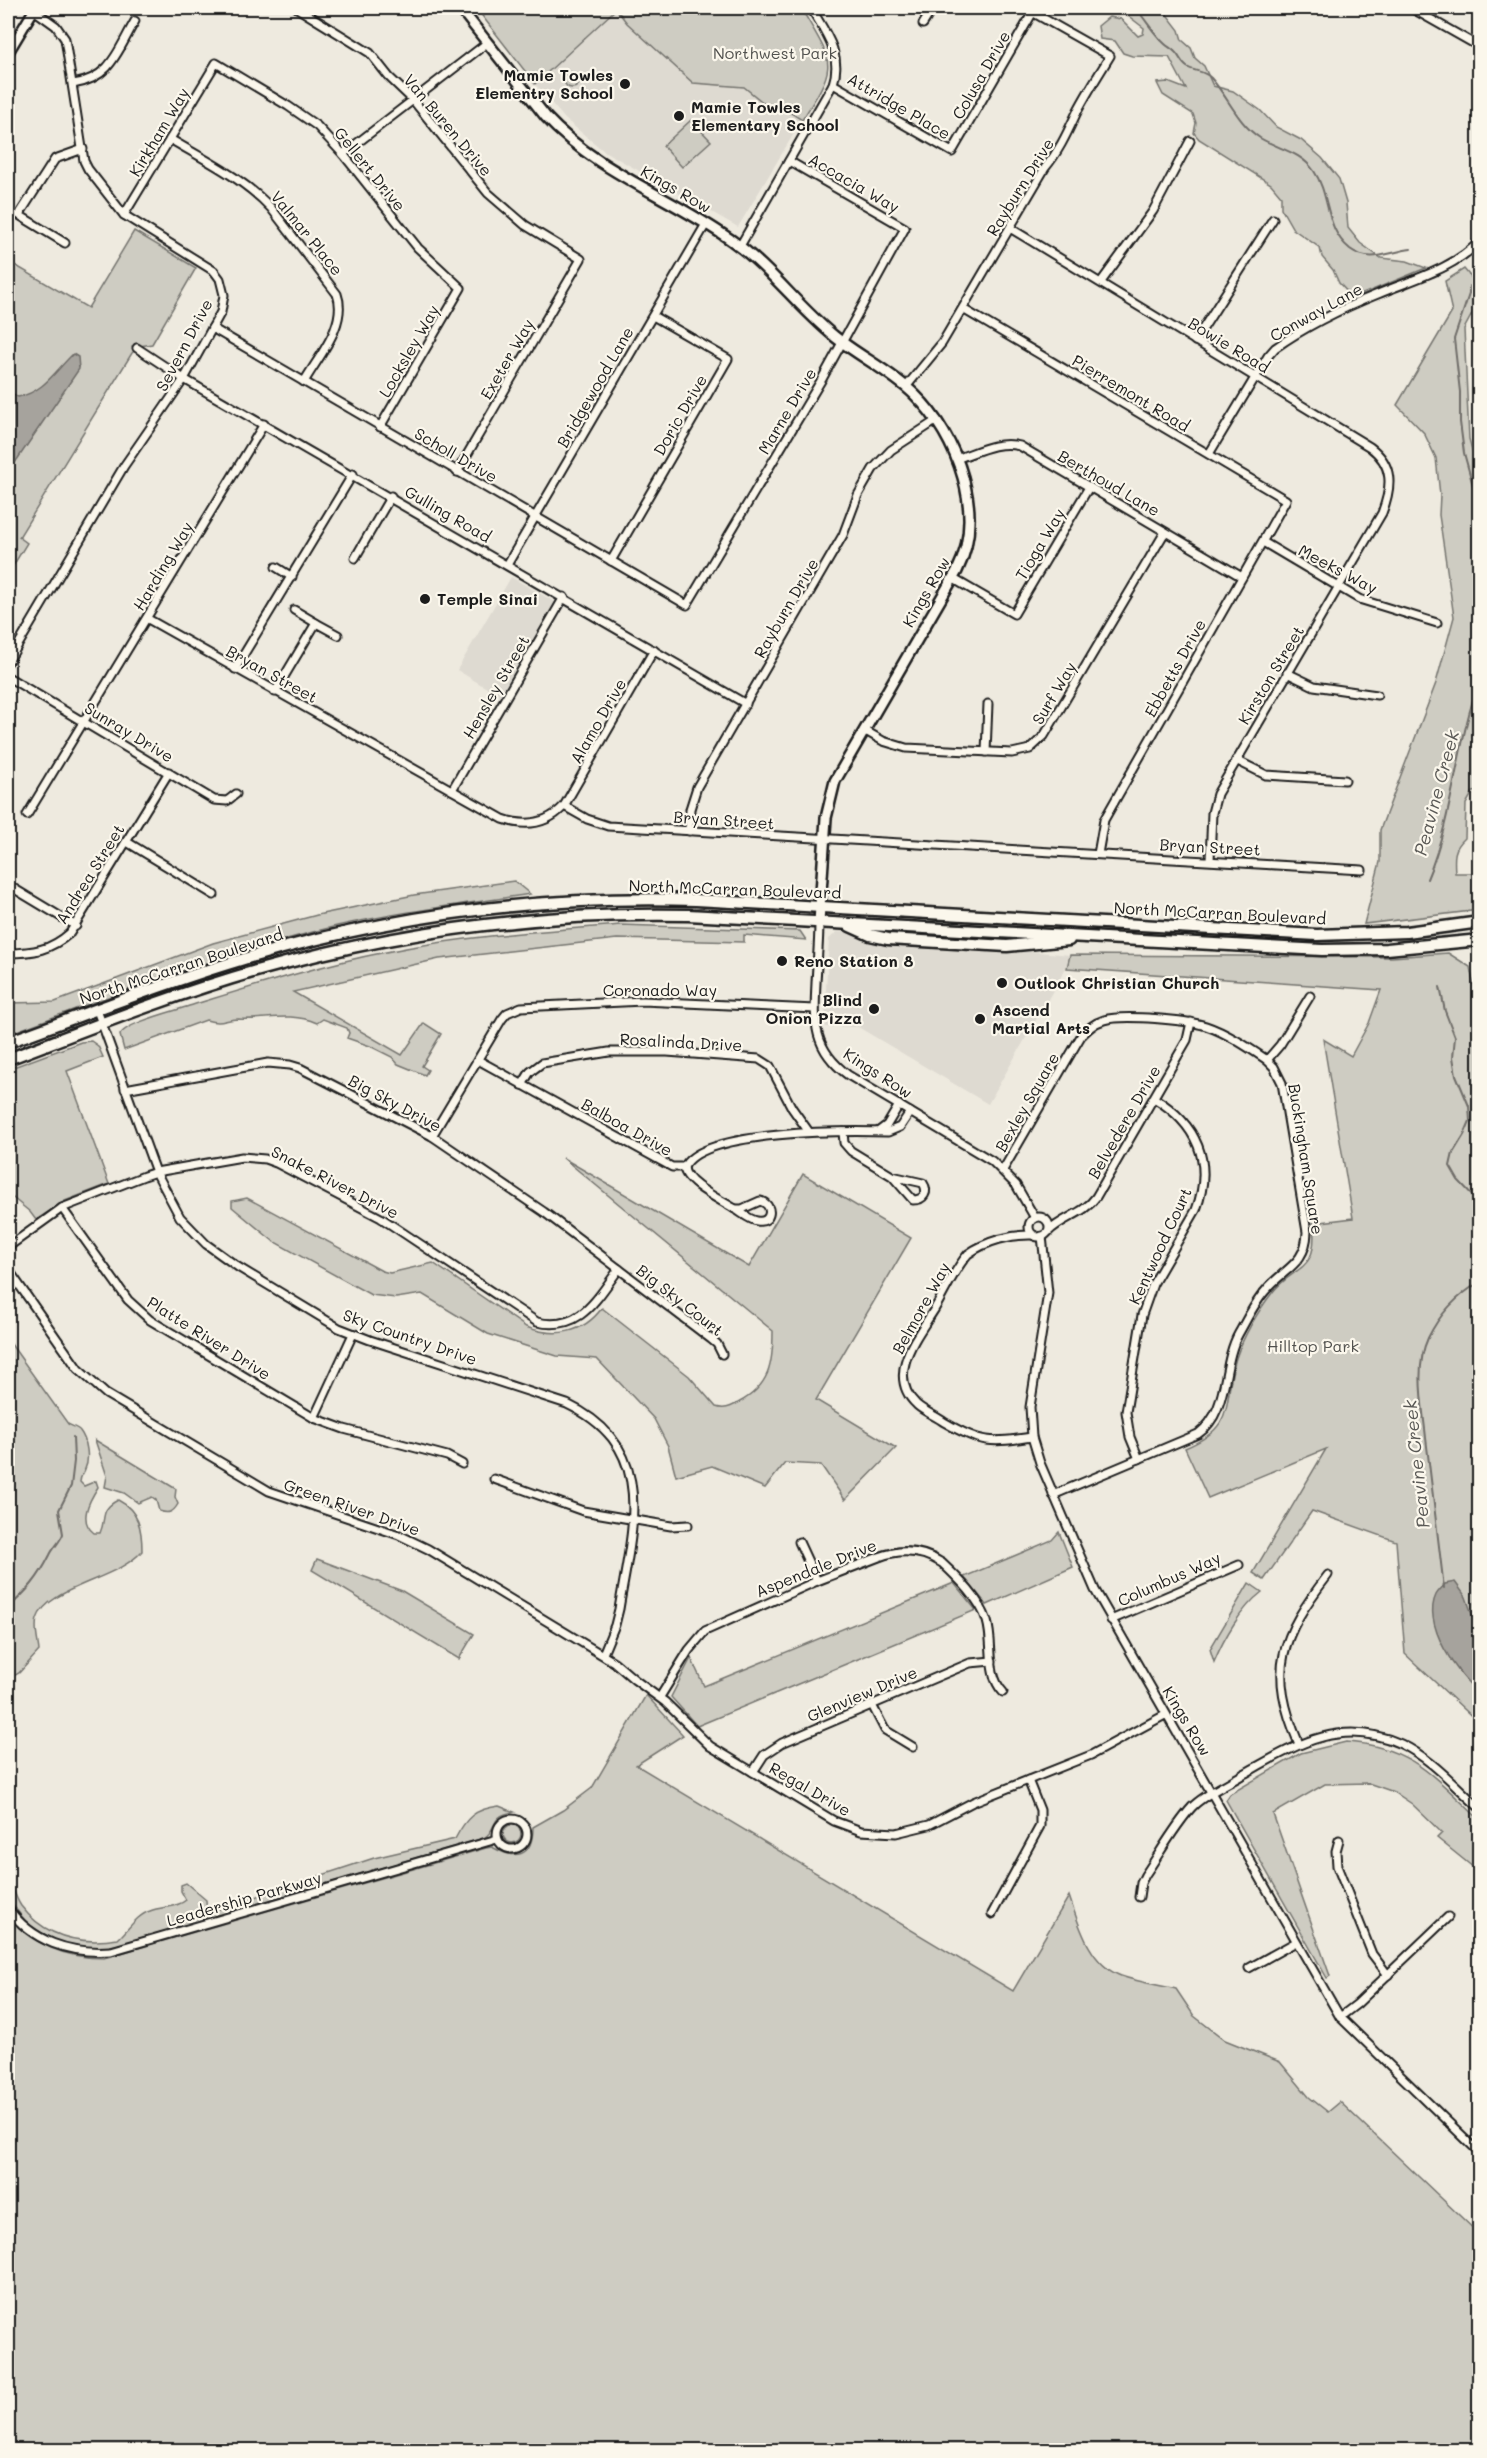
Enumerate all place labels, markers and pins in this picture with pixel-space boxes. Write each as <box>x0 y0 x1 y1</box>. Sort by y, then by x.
place label: Mamie Towles Elementry School <box>475 64 613 103</box>
marker: Mamie Towles Elementry School <box>618 77 632 91</box>
place label: Mamie Towles Elementary School <box>691 96 839 135</box>
marker: Mamie Towles Elementary School <box>672 109 686 123</box>
place label: Temple Sinai <box>437 588 538 609</box>
marker: Temple Sinai <box>418 592 432 606</box>
place label: Reno Station 8 <box>794 950 913 971</box>
marker: Reno Station 8 <box>775 954 789 968</box>
place label: Outlook Christian Church <box>1014 972 1219 993</box>
marker: Outlook Christian Church <box>995 976 1009 990</box>
place label: Blind Onion Pizza <box>766 989 862 1028</box>
place label: Ascend Martial Arts <box>992 999 1090 1038</box>
marker: Blind Onion Pizza <box>867 1002 881 1016</box>
marker: Ascend Martial Arts <box>973 1012 987 1026</box>

